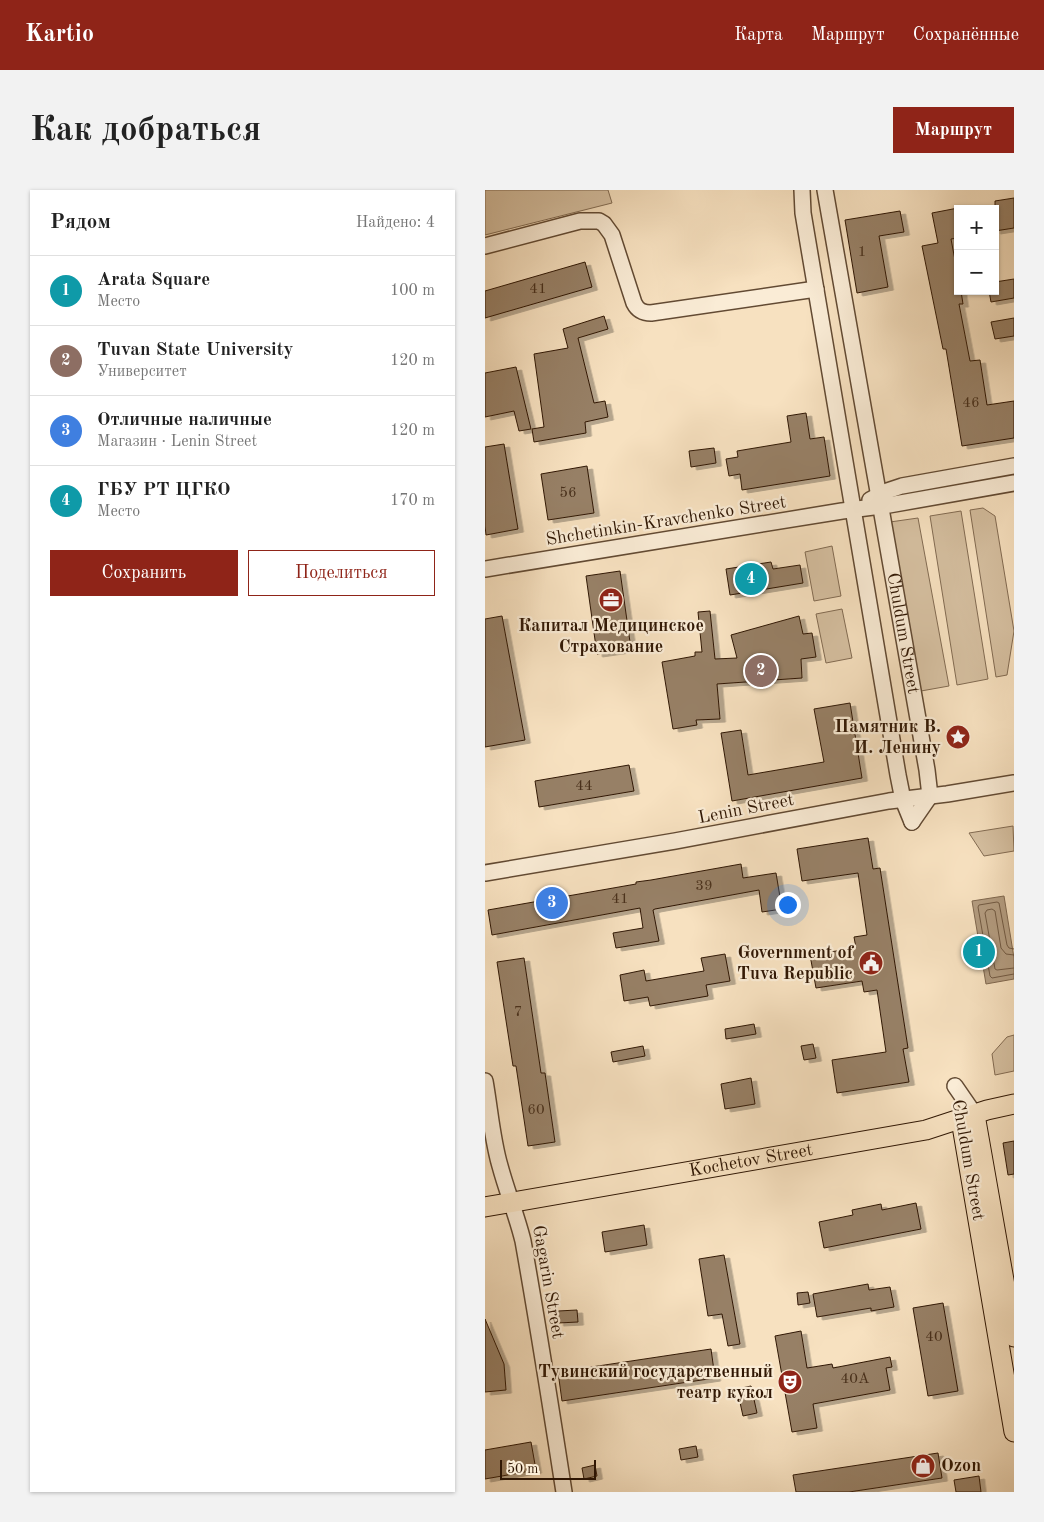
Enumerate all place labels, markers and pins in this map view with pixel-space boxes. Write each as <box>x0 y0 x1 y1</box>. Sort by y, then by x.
pin: 4 <box>735 560 767 598</box>
office icon: Капитал Медицинское Страхование <box>598 587 624 613</box>
place label: Капитал Медицинское Страхование <box>518 617 704 656</box>
pin: 2 <box>745 652 777 690</box>
place label: Памятник В. И. Ленину <box>835 718 941 757</box>
place icon: Памятник В. И. Ленину <box>945 724 971 750</box>
pin: 3 <box>536 884 568 922</box>
pin: 1 <box>963 933 995 971</box>
place label: Government of Tuva Republic <box>737 944 855 983</box>
public building icon: Government of Tuva Republic <box>858 950 884 976</box>
place label: Тувинский государственный театр кукол <box>538 1363 773 1402</box>
theatre icon: Тувинский государственный театр кукол <box>777 1369 803 1395</box>
shop icon: Ozon <box>910 1453 936 1479</box>
place label: Ozon <box>941 1457 981 1475</box>

